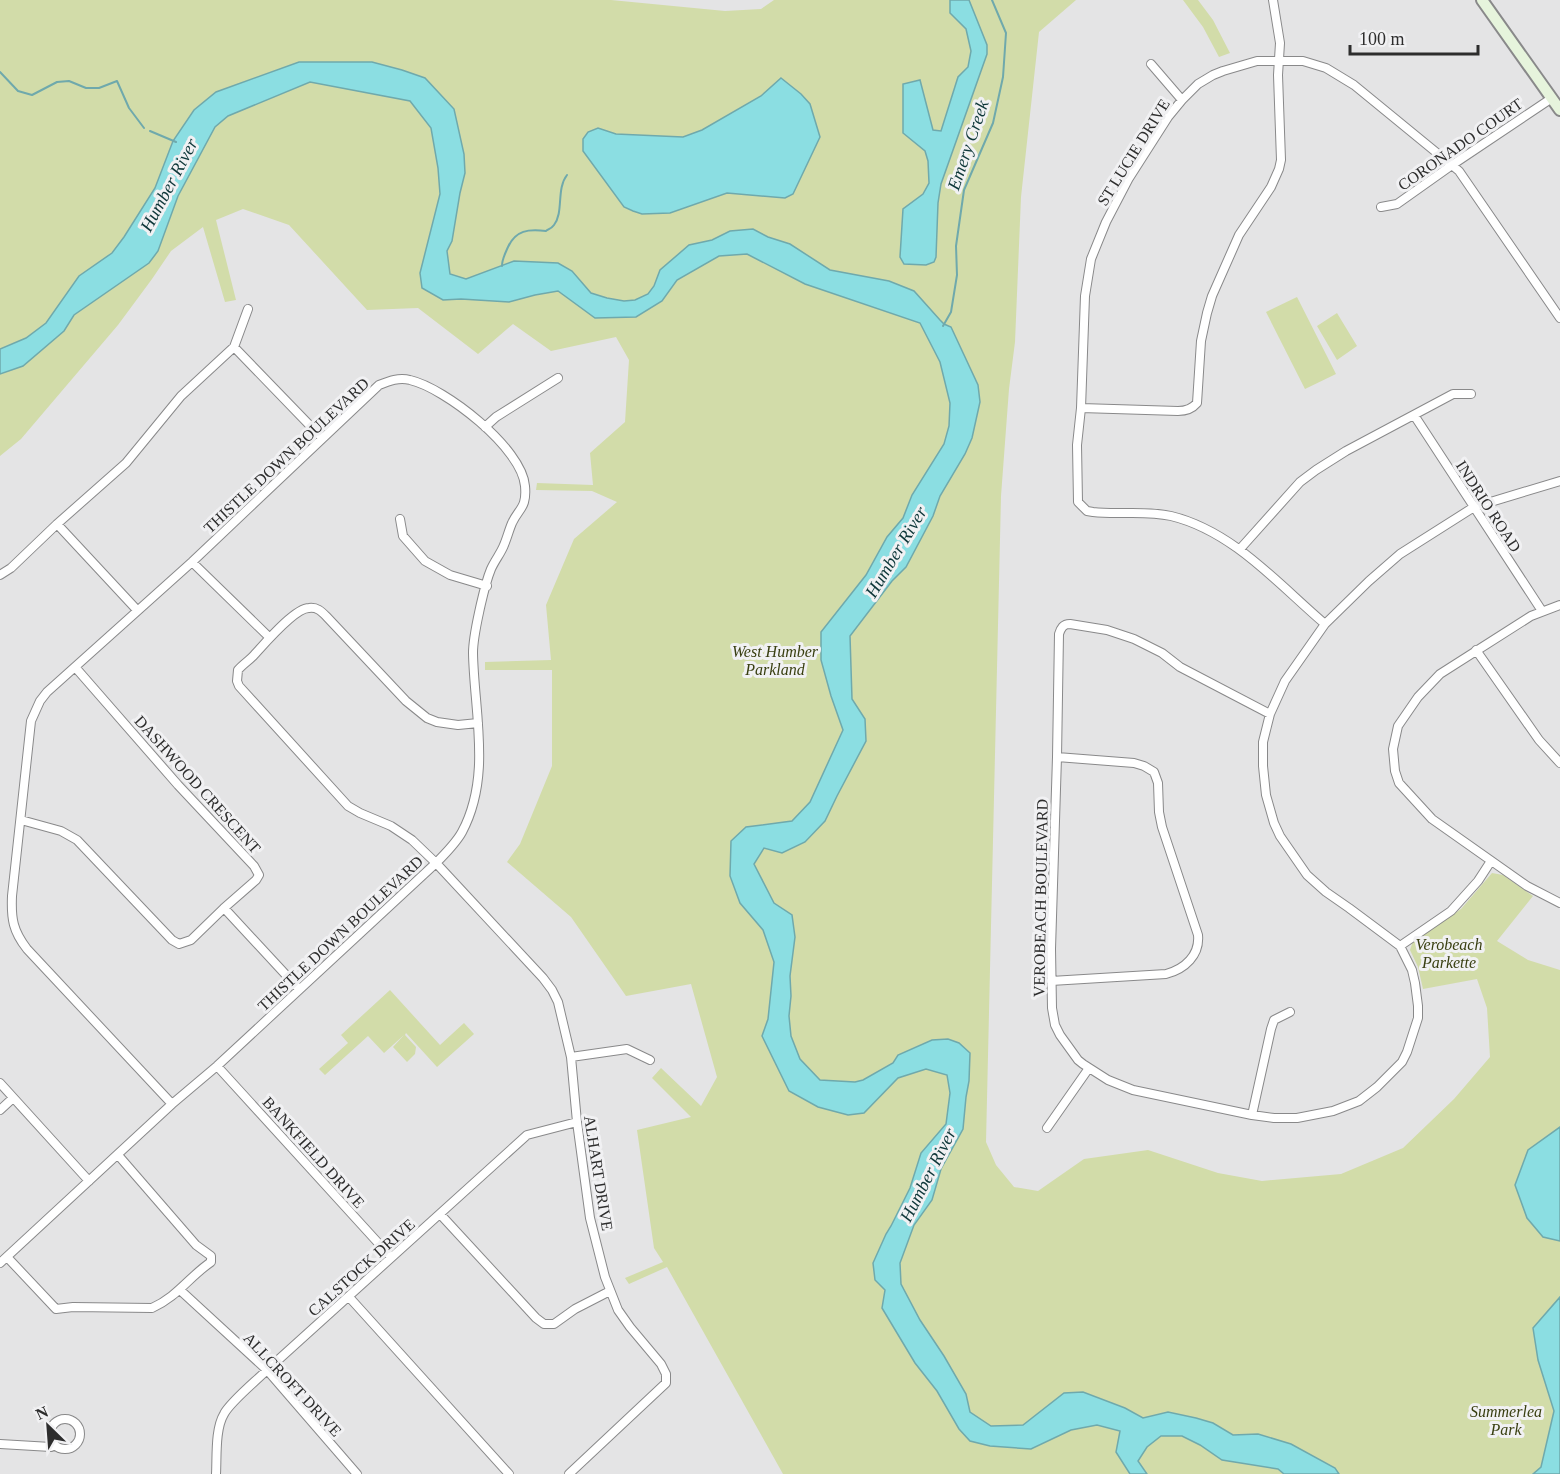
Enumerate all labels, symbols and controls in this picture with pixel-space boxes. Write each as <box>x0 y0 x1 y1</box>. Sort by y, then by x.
scale bar <box>1350 18 1478 56</box>
text: 100 m <box>1359 29 1405 49</box>
street label: CORONADO COURT <box>1395 95 1526 194</box>
water label: Emery Creek <box>943 96 993 194</box>
street label: ST LUCIE DRIVE <box>1094 96 1173 209</box>
water label: Humber River <box>136 134 202 236</box>
street label: THISTLE DOWN BOULEVARD <box>200 374 372 536</box>
street label: INDRIO ROAD <box>1453 457 1524 555</box>
water label: Humber River <box>861 502 931 602</box>
park label: West Humber Parkland <box>732 643 819 678</box>
street label: DASHWOOD CRESCENT <box>131 712 264 857</box>
street label: VEROBEACH BOULEVARD <box>1030 799 1051 997</box>
street label: THISTLE DOWN BOULEVARD <box>254 852 426 1014</box>
park label: Verobeach Parkette <box>1416 936 1482 971</box>
street label: BANKFIELD DRIVE <box>259 1093 368 1211</box>
street label: ALHART DRIVE <box>581 1114 616 1232</box>
water label: Humber River <box>895 1124 961 1226</box>
street label: CALSTOCK DRIVE <box>305 1215 418 1320</box>
street label: ALLCROFT DRIVE <box>240 1329 345 1440</box>
north arrow <box>18 1396 78 1456</box>
text: N <box>33 1403 51 1423</box>
park label: Summerlea Park <box>1470 1403 1542 1438</box>

